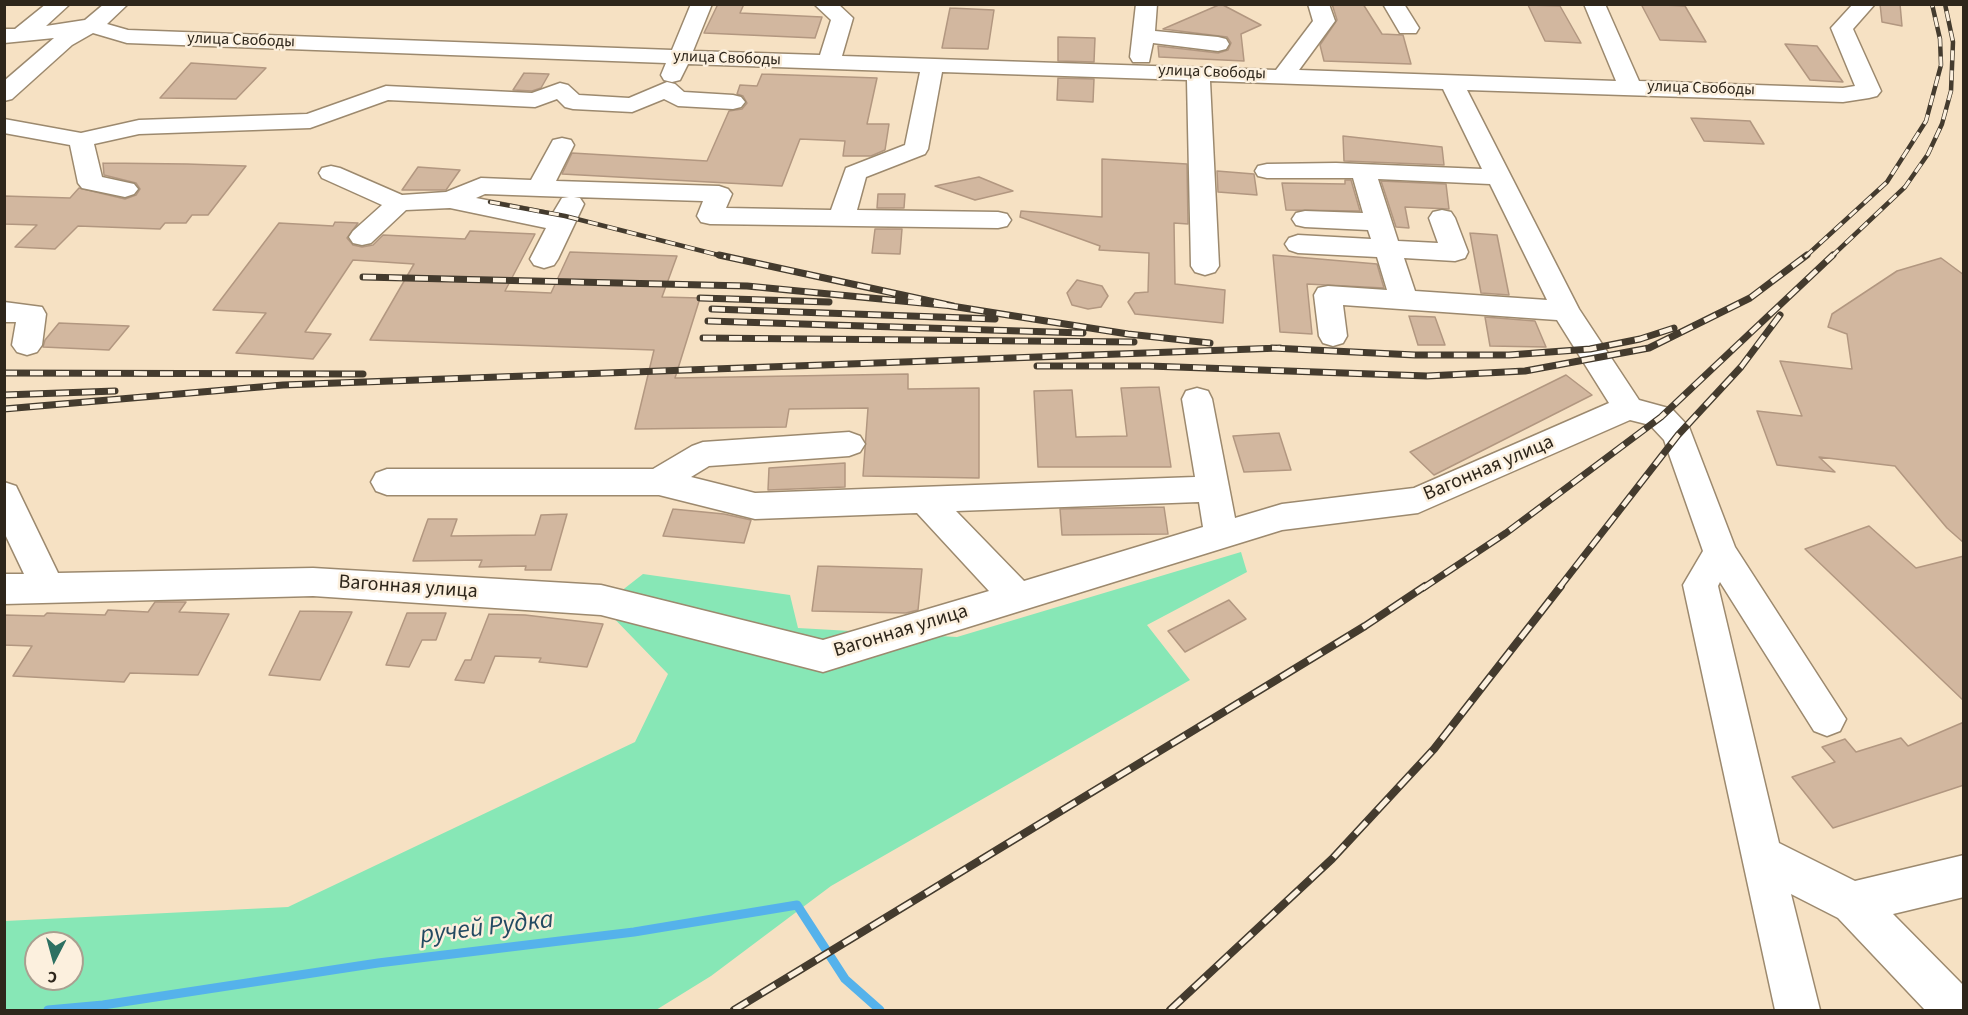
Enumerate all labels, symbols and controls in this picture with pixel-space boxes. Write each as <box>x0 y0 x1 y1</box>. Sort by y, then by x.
street label: улица Свободы <box>187 30 295 52</box>
street label: улица Свободы <box>673 48 781 70</box>
street label: улица Свободы <box>1158 62 1266 84</box>
street label: улица Свободы <box>1647 78 1755 100</box>
street label: Вагонная улица <box>1420 431 1558 507</box>
street label: Вагонная улица <box>338 571 478 605</box>
street label: Вагонная улица <box>831 600 971 664</box>
water label: ручей Рудка <box>419 905 555 953</box>
north arrow <box>24 931 84 991</box>
text: С <box>47 965 58 988</box>

